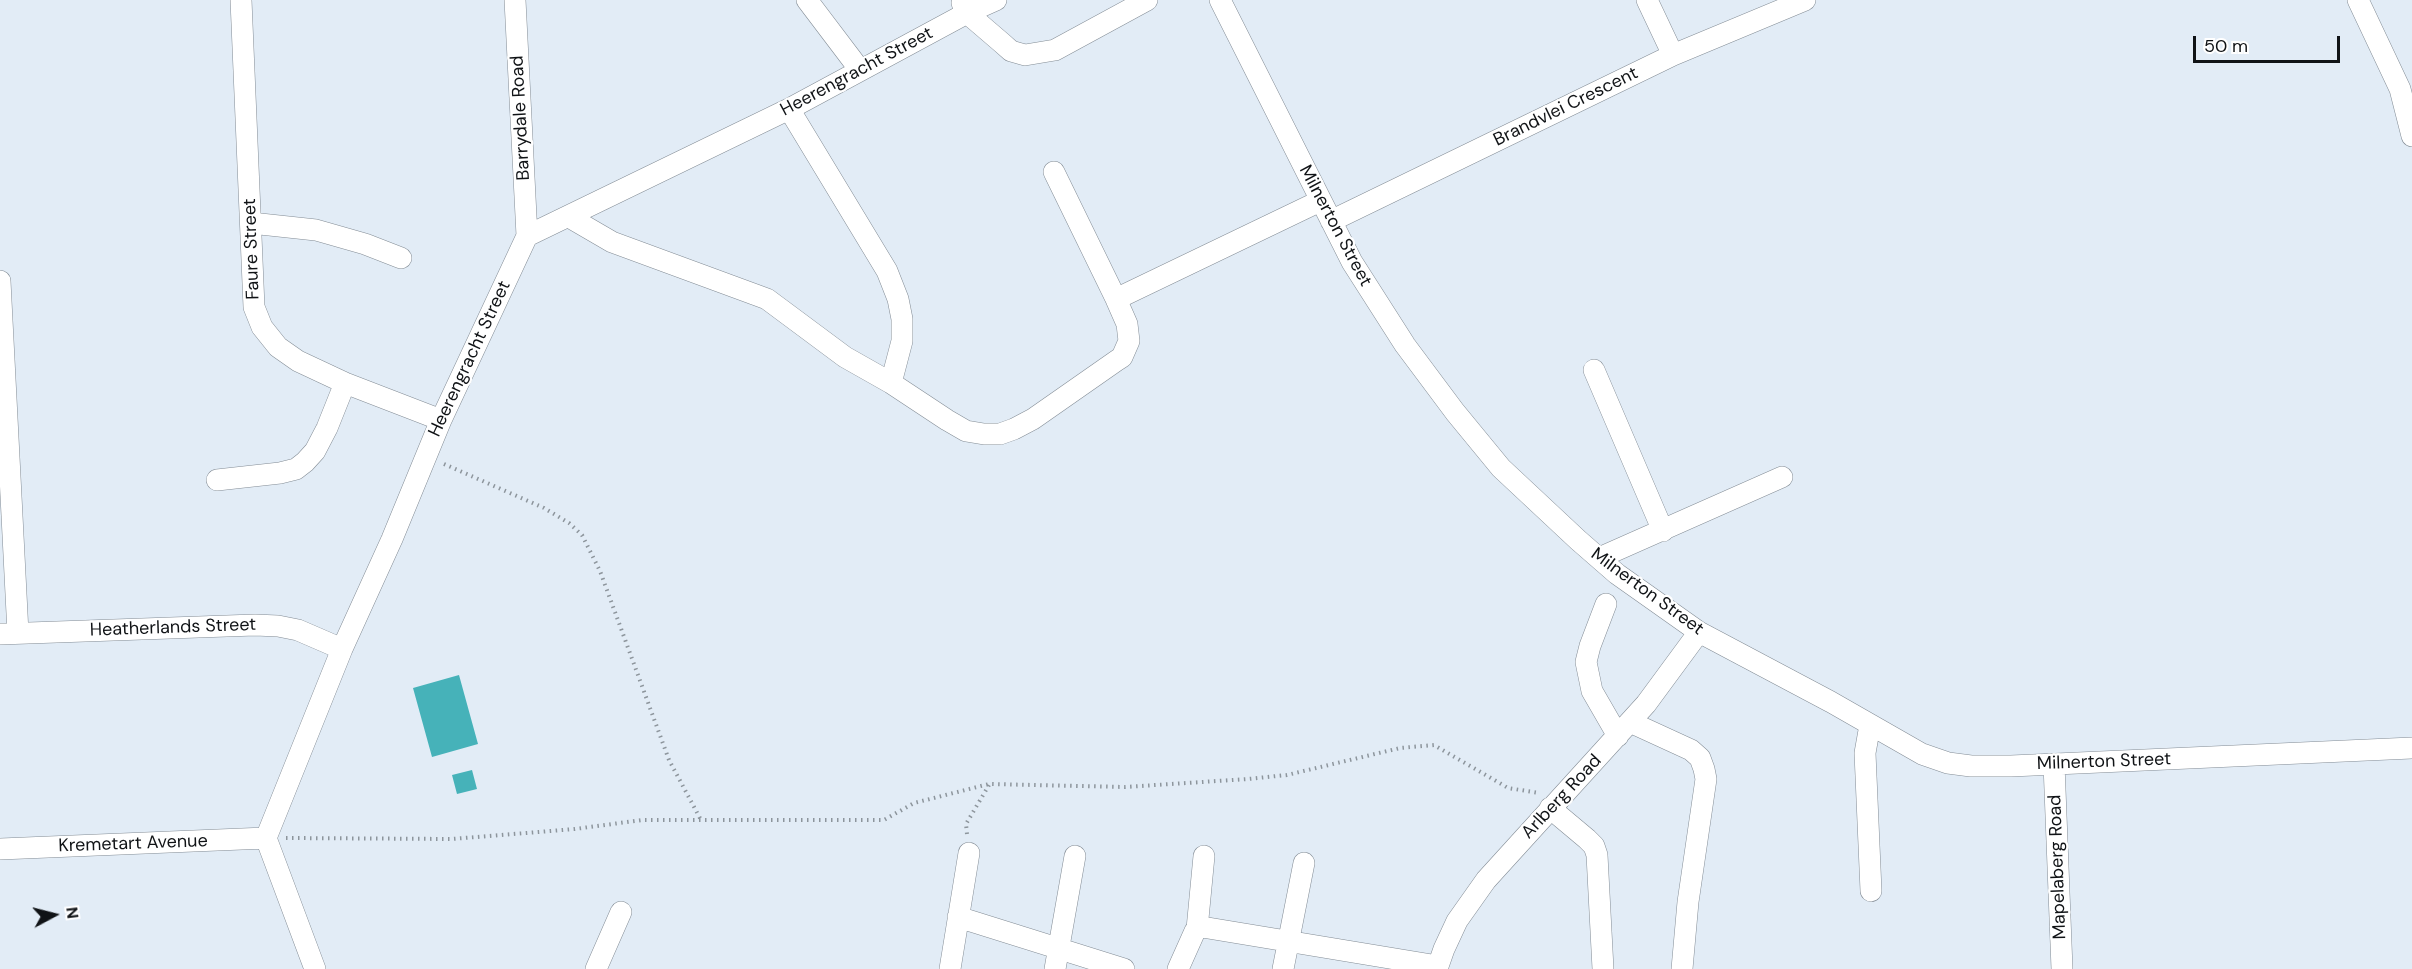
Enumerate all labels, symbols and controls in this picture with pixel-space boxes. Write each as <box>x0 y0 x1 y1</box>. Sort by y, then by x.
street label: Heerengracht Street <box>777 23 937 121</box>
scale bar <box>2196 24 2343 62</box>
text: 50 m <box>2204 34 2248 58</box>
street label: Barrydale Road <box>507 55 535 181</box>
street label: Brandvlei Crescent <box>1490 63 1642 151</box>
street label: Milnerton Street <box>1294 162 1376 290</box>
street label: Faure Street <box>239 198 265 300</box>
street label: Heerengracht Street <box>424 278 516 440</box>
street label: Milnerton Street <box>1586 544 1708 640</box>
street label: Heatherlands Street <box>89 614 257 642</box>
street label: Milnerton Street <box>2037 749 2171 775</box>
street label: Arlberg Road <box>1518 750 1606 844</box>
street label: Mapelaberg Road <box>2045 794 2071 940</box>
street label: Kremetart Avenue <box>58 831 208 857</box>
north arrow <box>24 885 84 945</box>
text: N <box>61 906 83 920</box>

